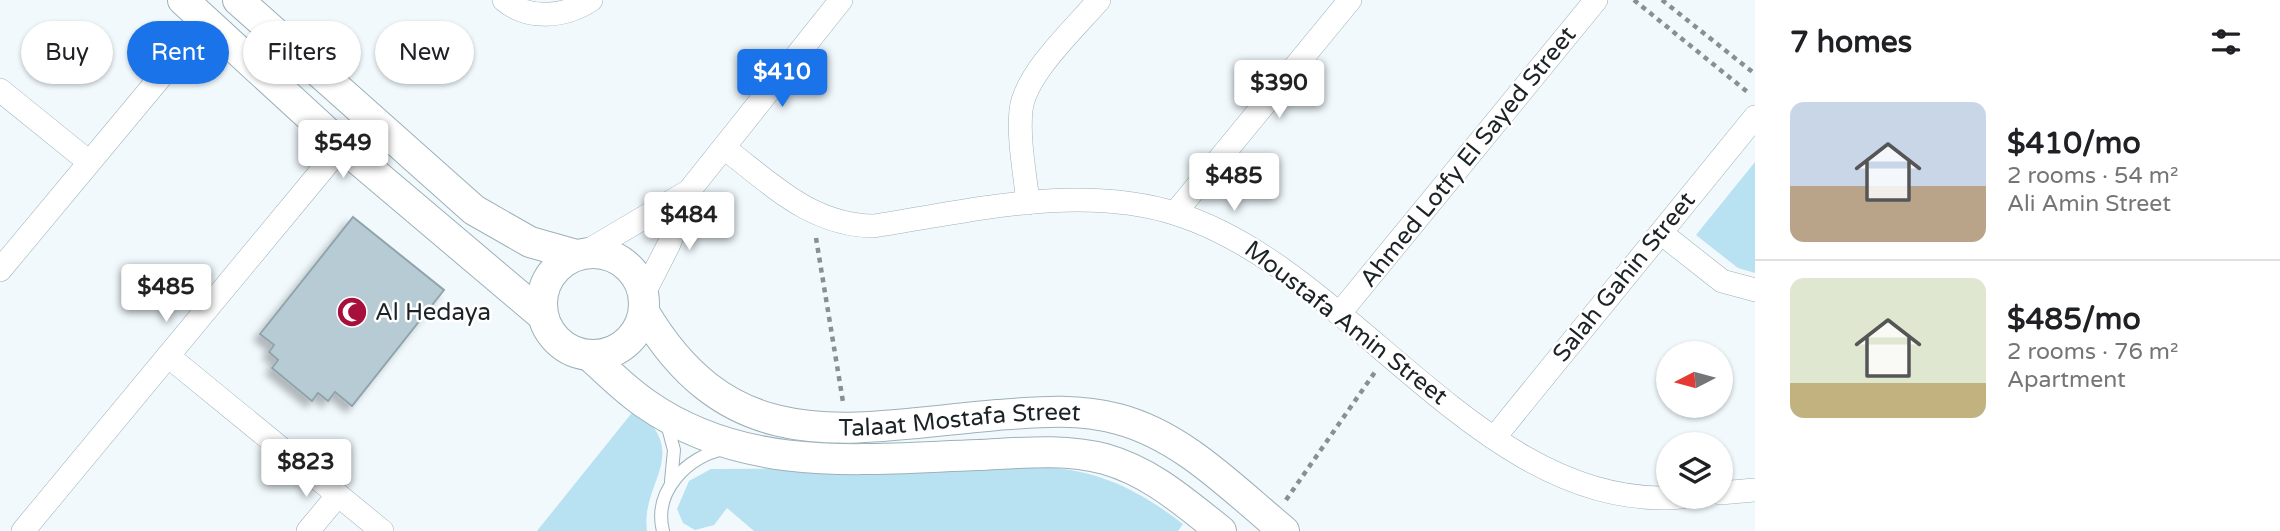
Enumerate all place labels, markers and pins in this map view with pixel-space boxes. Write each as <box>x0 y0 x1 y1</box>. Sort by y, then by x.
pin: $410 <box>741 50 823 109</box>
pin: $390 <box>1238 60 1320 120</box>
pin: $549 <box>302 120 384 180</box>
pin: $485 <box>1193 154 1275 213</box>
pin: $484 <box>648 192 730 252</box>
pin: $485 <box>125 264 207 324</box>
mosque icon: Al Hedaya <box>335 295 369 329</box>
place label: Al Hedaya <box>375 298 491 327</box>
pin: $823 <box>265 440 347 499</box>

